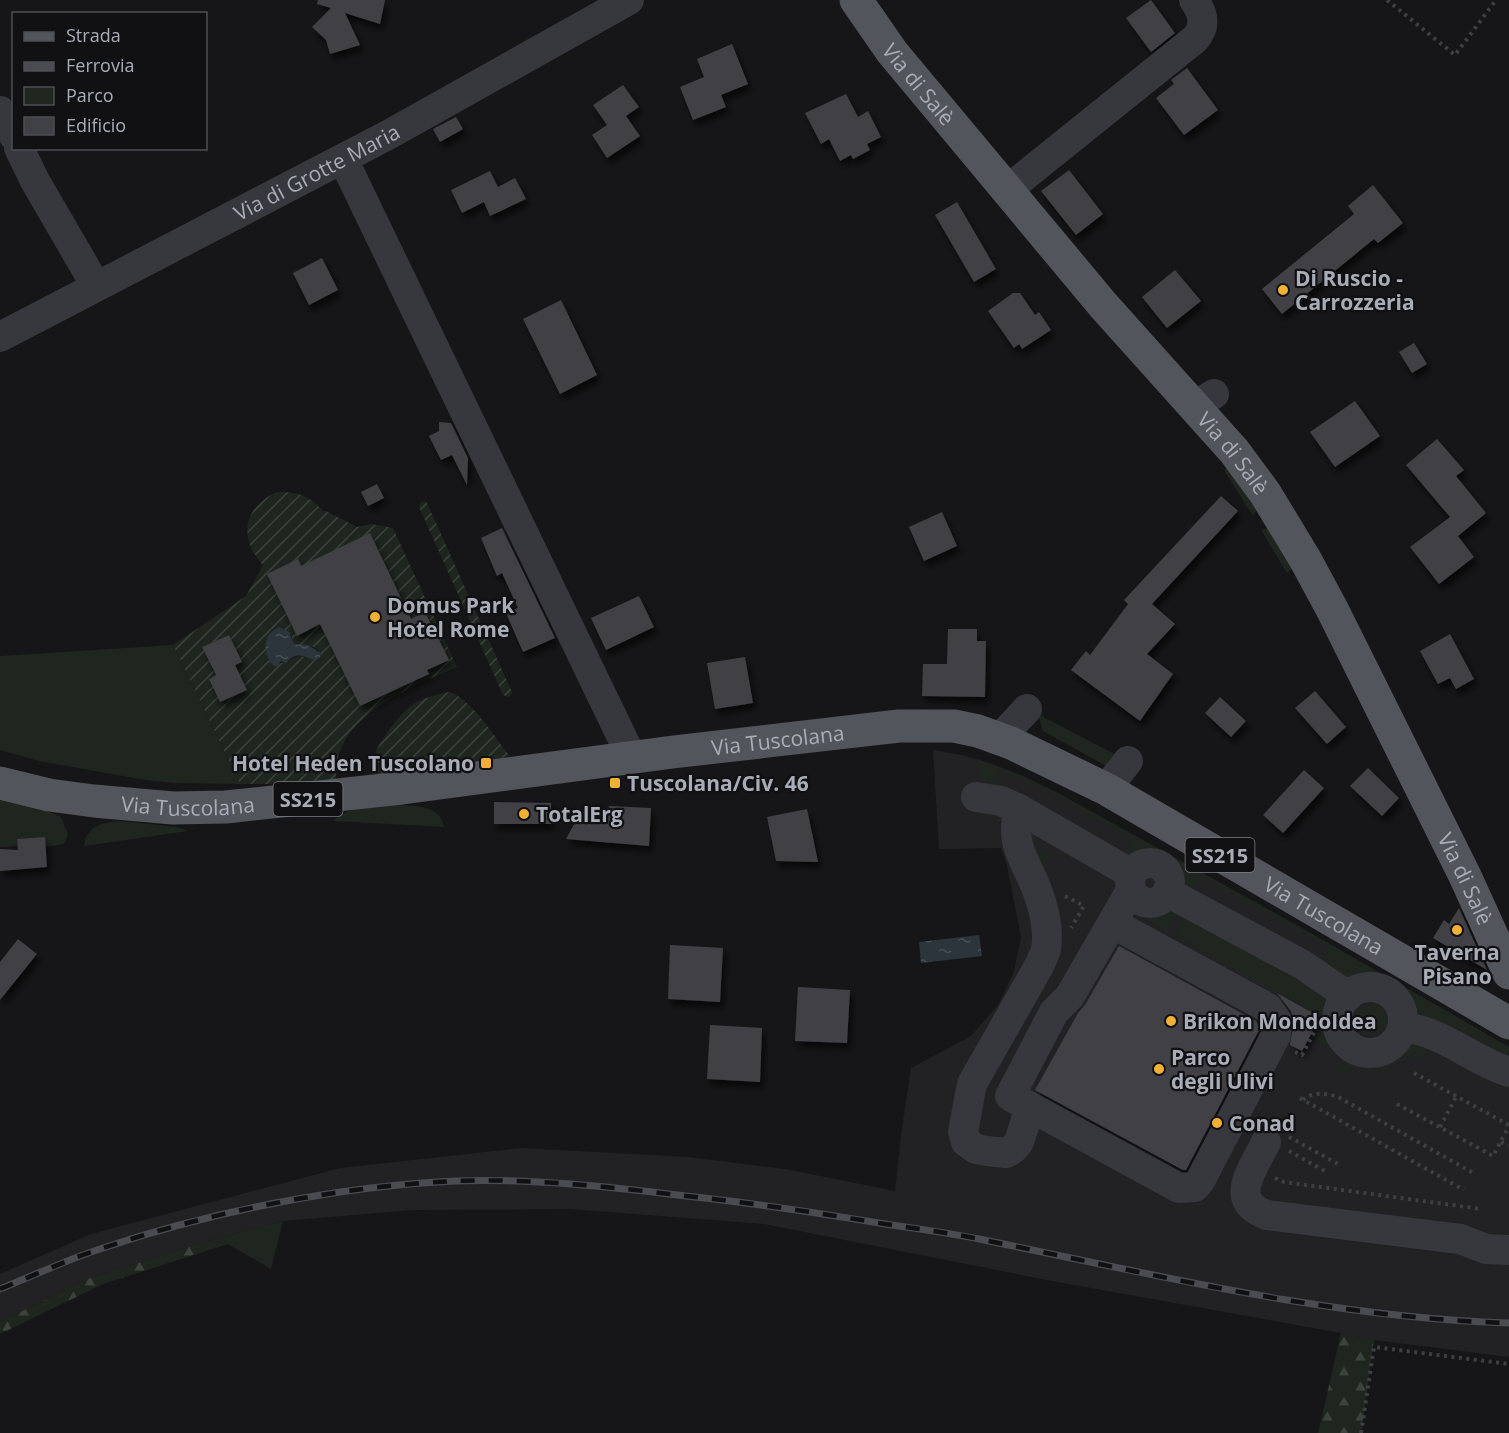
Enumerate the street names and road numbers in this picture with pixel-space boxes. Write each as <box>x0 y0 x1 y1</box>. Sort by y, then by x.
street label: Via di Salè <box>876 38 961 131</box>
street label: Via di Grotte Maria <box>229 117 405 227</box>
street label: Via di Salè <box>1191 406 1275 500</box>
street label: Via Tuscolana <box>710 718 846 761</box>
road number: SS215 <box>274 782 342 816</box>
street label: Via Tuscolana <box>120 789 256 822</box>
street label: Via di Salè <box>1432 828 1499 929</box>
road number: SS215 <box>1186 838 1254 872</box>
street label: Via Tuscolana <box>1259 870 1389 961</box>

